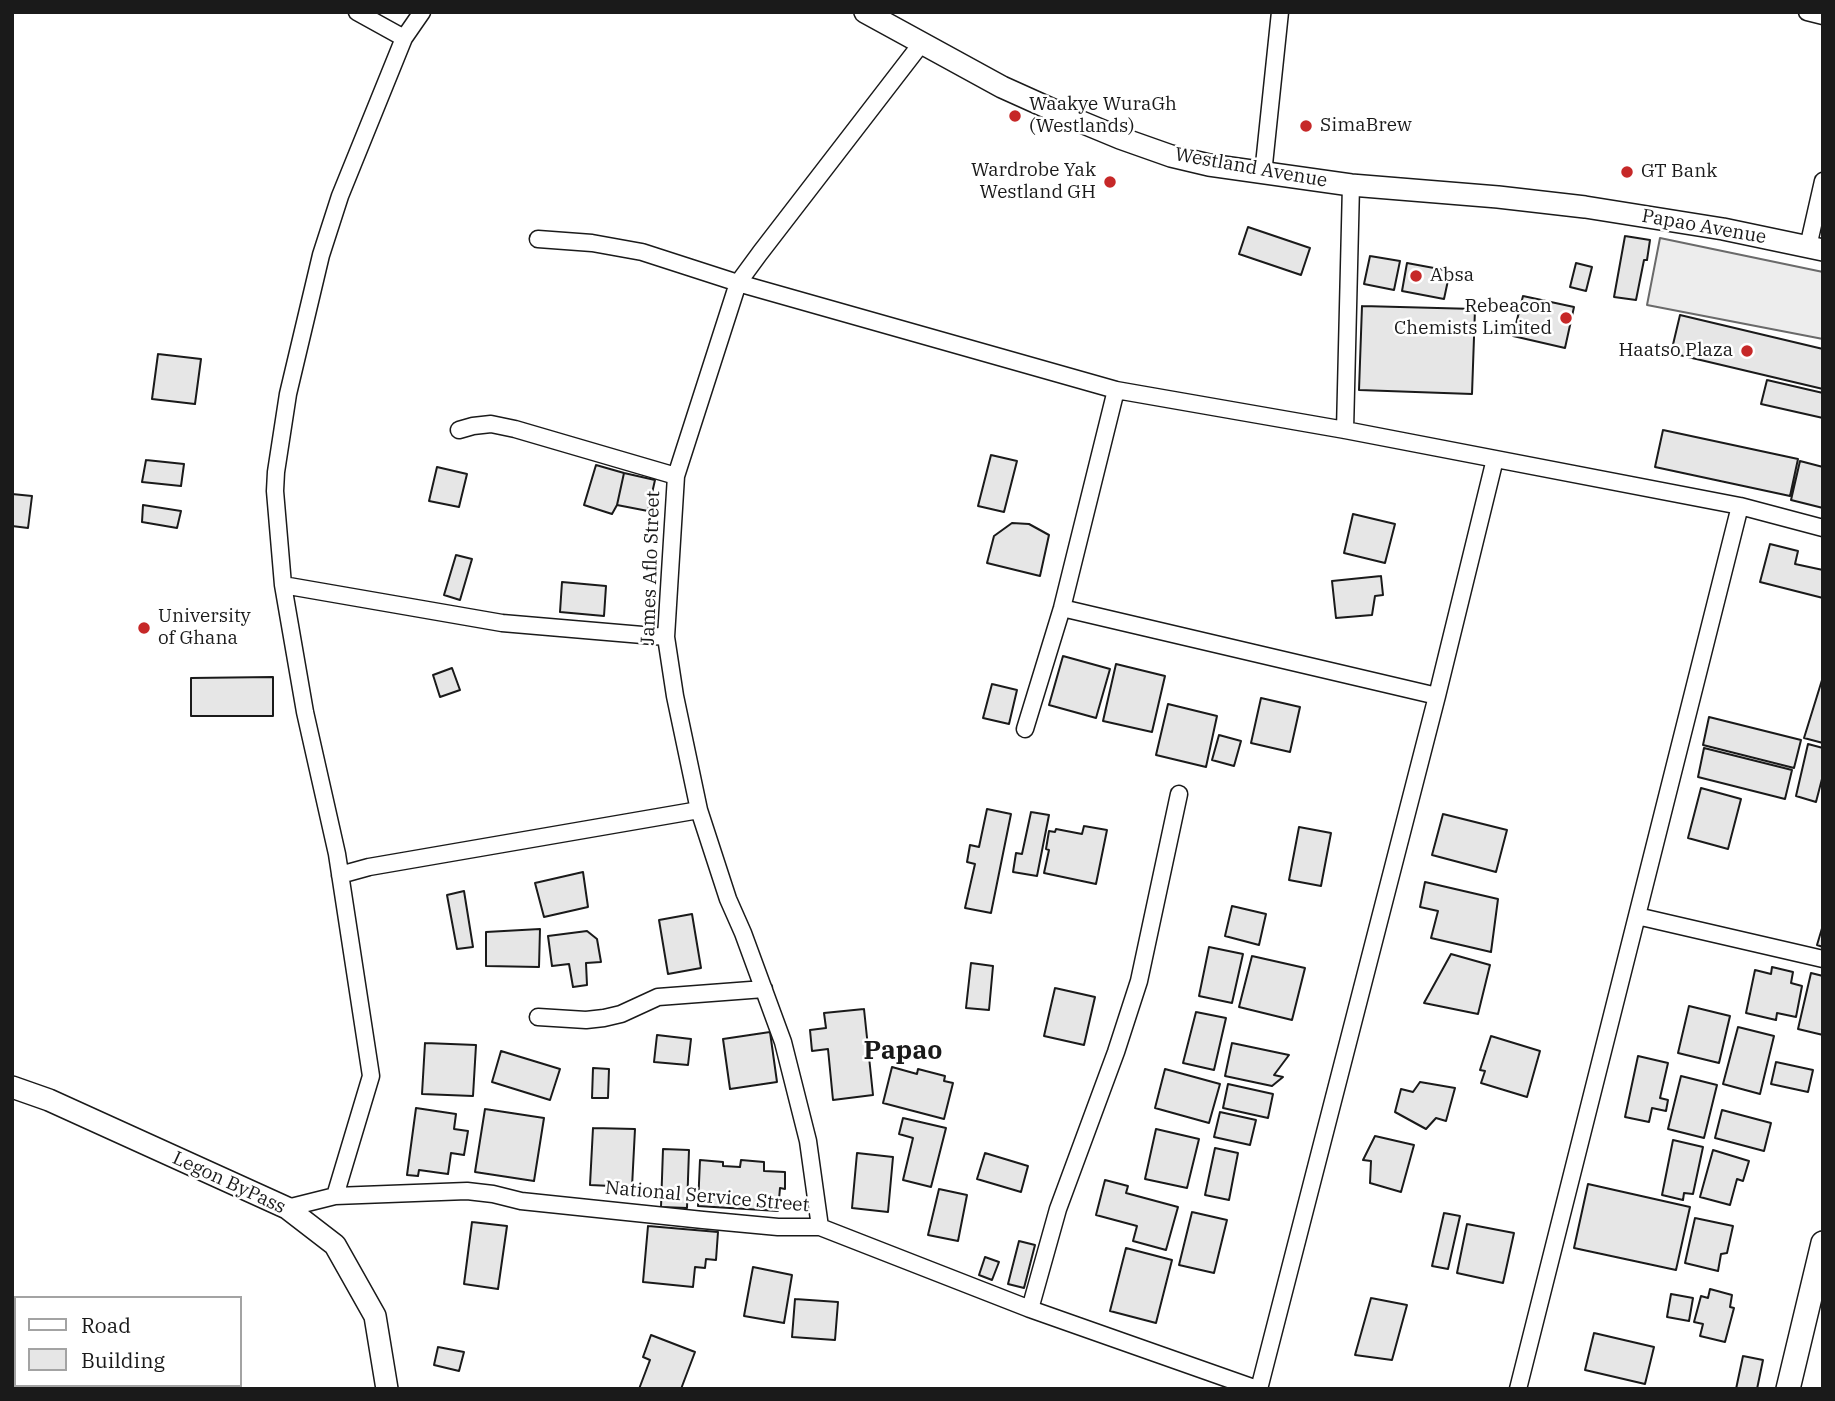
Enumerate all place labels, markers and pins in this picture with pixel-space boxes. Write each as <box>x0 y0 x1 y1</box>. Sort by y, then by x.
place label: Waakye WuraGh (Westlands) <box>1029 94 1177 138</box>
marker: Waakye WuraGh (Westlands) <box>1007 108 1023 124</box>
place label: SimaBrew <box>1320 115 1412 137</box>
marker: SimaBrew <box>1298 118 1314 134</box>
place label: Wardrobe Yak Westland GH <box>971 160 1096 204</box>
place label: GT Bank <box>1641 161 1717 183</box>
marker: GT Bank <box>1619 164 1635 180</box>
marker: Wardrobe Yak Westland GH <box>1102 174 1118 190</box>
place label: Absa <box>1430 265 1474 287</box>
marker: Absa <box>1408 268 1424 284</box>
place label: Rebeacon Chemists Limited <box>1394 296 1552 340</box>
marker: Rebeacon Chemists Limited <box>1558 310 1574 326</box>
place label: Haatso Plaza <box>1618 340 1733 362</box>
marker: Haatso Plaza <box>1739 343 1755 359</box>
place label: University of Ghana <box>158 606 251 650</box>
marker: University of Ghana <box>136 620 152 636</box>

